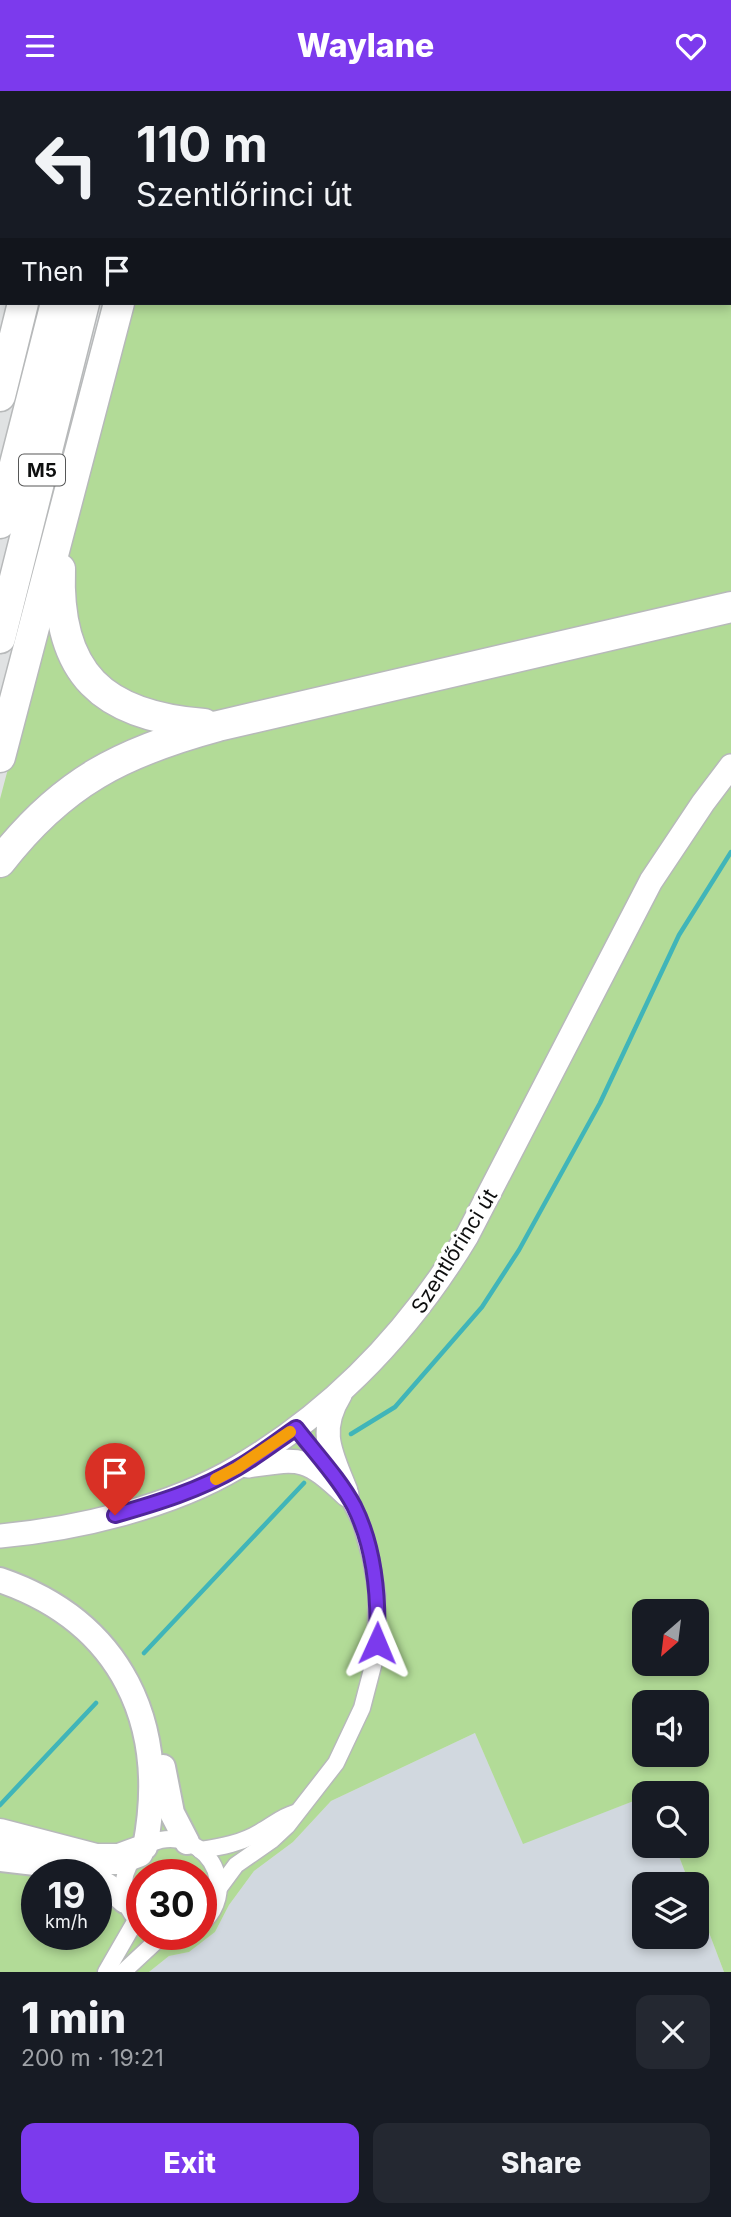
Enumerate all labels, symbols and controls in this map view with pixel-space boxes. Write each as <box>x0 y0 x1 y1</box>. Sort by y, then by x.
text: Waylane <box>297 26 434 65</box>
icon: menu <box>21 27 59 65</box>
icon: heart <box>672 27 710 65</box>
text: 110 m <box>136 115 268 174</box>
icon: left <box>21 119 112 210</box>
text: Szentlőrinci út <box>136 175 352 214</box>
icon: arrive <box>98 252 136 290</box>
text: Then <box>21 256 84 287</box>
road number: M5 <box>19 455 65 485</box>
street label: Szentlőrinci út <box>406 1184 502 1318</box>
pin <box>85 1443 145 1515</box>
icon: arrive <box>96 1454 134 1492</box>
north arrow <box>632 1599 709 1677</box>
map controls <box>632 1599 709 1949</box>
position arrow <box>340 1606 414 1680</box>
button: sound <box>632 1690 709 1767</box>
button: search <box>632 1781 709 1858</box>
speed limit sign: 30 <box>126 1859 217 1950</box>
button: layers <box>632 1872 709 1949</box>
text: 19 <box>48 1874 85 1916</box>
text: km/h <box>45 1911 88 1932</box>
text: 1 min <box>21 1992 126 2043</box>
button: close <box>636 1995 710 2069</box>
text: 200 m · 19:21 <box>21 2044 164 2072</box>
button: Exit <box>21 2123 359 2203</box>
button: Share <box>373 2123 710 2203</box>

